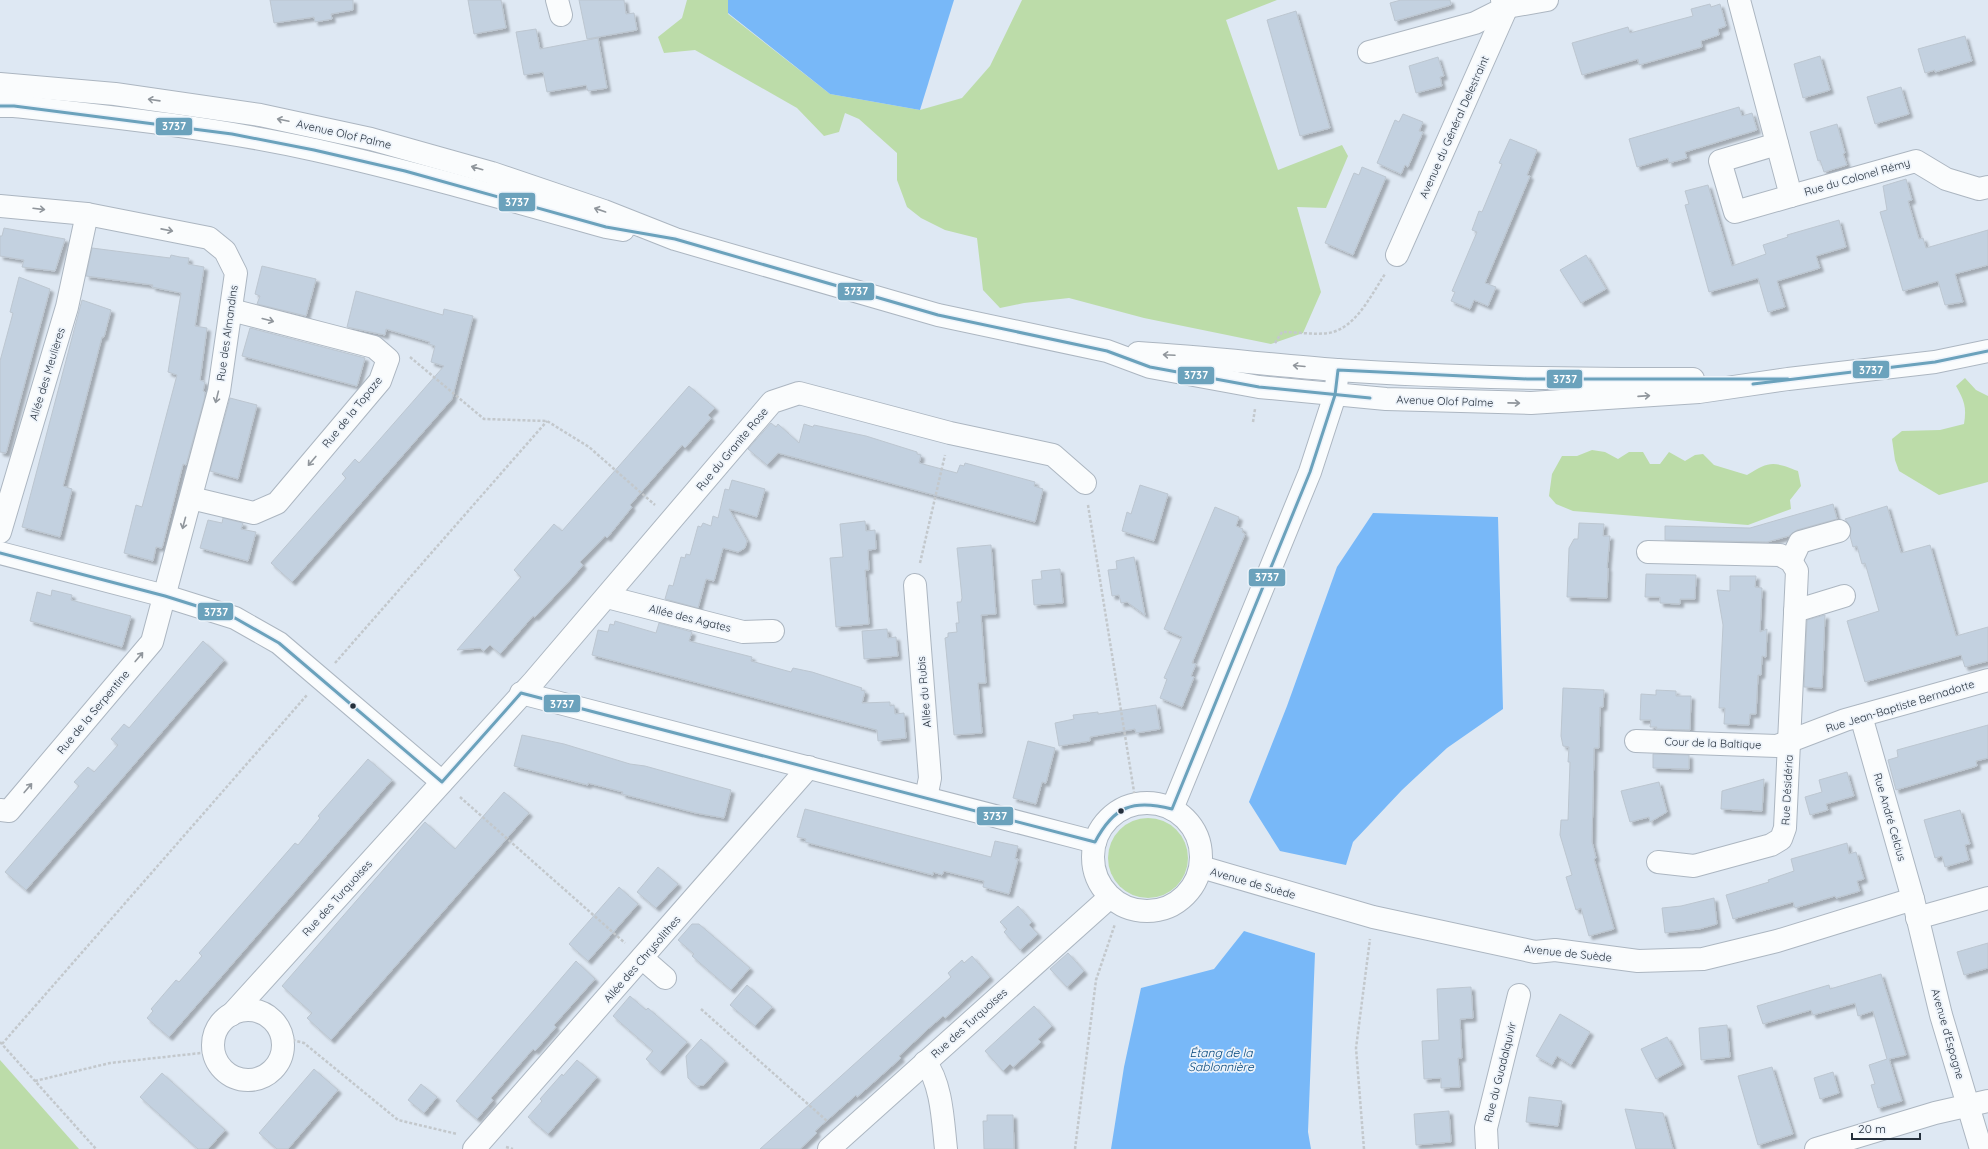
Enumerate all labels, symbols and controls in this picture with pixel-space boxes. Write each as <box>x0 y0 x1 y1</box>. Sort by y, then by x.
street label: Avenue du Général Delestraint <box>1416 53 1492 200</box>
one-way arrow <box>148 96 161 104</box>
one-way arrow <box>277 116 290 124</box>
street label: Avenue Olof Palme <box>295 116 393 152</box>
line badge: 3737 <box>155 117 193 136</box>
text: 3737 <box>162 119 186 133</box>
street label: Rue du Colonel Rémy <box>1802 155 1912 199</box>
one-way arrow <box>470 164 483 172</box>
line badge: 3737 <box>498 192 536 212</box>
text: 3737 <box>505 195 529 209</box>
one-way arrow <box>32 205 45 212</box>
one-way arrow <box>594 205 606 213</box>
one-way arrow <box>160 226 173 234</box>
line badge: 3737 <box>837 282 875 301</box>
street label: Rue des Almandins <box>213 284 241 382</box>
text: 3737 <box>844 284 868 298</box>
one-way arrow <box>262 317 275 324</box>
street label: Allée des Meulières <box>26 326 68 422</box>
one-way arrow <box>1163 351 1176 358</box>
line badge: 3737 <box>1852 360 1890 379</box>
one-way arrow <box>1293 363 1306 370</box>
text: 3737 <box>1859 363 1883 377</box>
line badge: 3737 <box>1177 366 1215 385</box>
text: 3737 <box>1184 368 1208 382</box>
line badge: 3737 <box>1546 369 1583 389</box>
text: 3737 <box>1553 372 1577 386</box>
street label: Rue de la Topaze <box>319 374 385 450</box>
one-way arrow <box>213 391 220 404</box>
street label: Avenue Olof Palme <box>1396 392 1494 410</box>
one-way arrow <box>1637 392 1650 399</box>
one-way arrow <box>1507 399 1520 407</box>
street label: Rue du Granite Rose <box>693 405 771 493</box>
one-way arrow <box>308 456 317 467</box>
one-way arrow <box>180 516 187 529</box>
line badge: 3737 <box>1248 568 1286 587</box>
text: 3737 <box>1255 570 1279 584</box>
street label: Allée des Agates <box>647 601 733 635</box>
line badge: 3737 <box>197 602 234 621</box>
text: 3737 <box>204 605 228 619</box>
one-way arrow <box>135 651 144 662</box>
street label: Allée du Rubis <box>914 656 934 728</box>
street label: Rue de la Serpentine <box>54 667 132 757</box>
street label: Rue Jean-Baptiste Bernadotte <box>1824 677 1976 735</box>
line badge: 3737 <box>543 694 581 713</box>
text: 3737 <box>550 697 574 711</box>
unlabelled marker <box>348 701 358 711</box>
street label: Cour de la Baltique <box>1664 734 1762 752</box>
street label: Rue Désidéria <box>1778 754 1796 826</box>
street label: Rue André Celcius <box>1871 771 1909 863</box>
one-way arrow <box>24 783 33 793</box>
line badge: 3737 <box>976 806 1014 826</box>
unlabelled marker <box>1116 806 1126 816</box>
text: 3737 <box>983 809 1007 823</box>
street label: Rue des Turquoises <box>299 857 375 939</box>
street label: Avenue de Suède <box>1209 864 1297 902</box>
street label: Allée des Chrysolithes <box>601 913 683 1005</box>
street label: Avenue de Suède <box>1523 941 1613 965</box>
street label: Rue des Turquoises <box>928 985 1010 1061</box>
street label: Avenue d'Espagne <box>1928 987 1968 1081</box>
street label: Rue du Guadalquivir <box>1481 1020 1519 1124</box>
water label: Étang de la Sablonnière <box>1188 1045 1255 1074</box>
scale bar <box>1852 1115 1920 1141</box>
text: 20 m <box>1858 1121 1886 1136</box>

